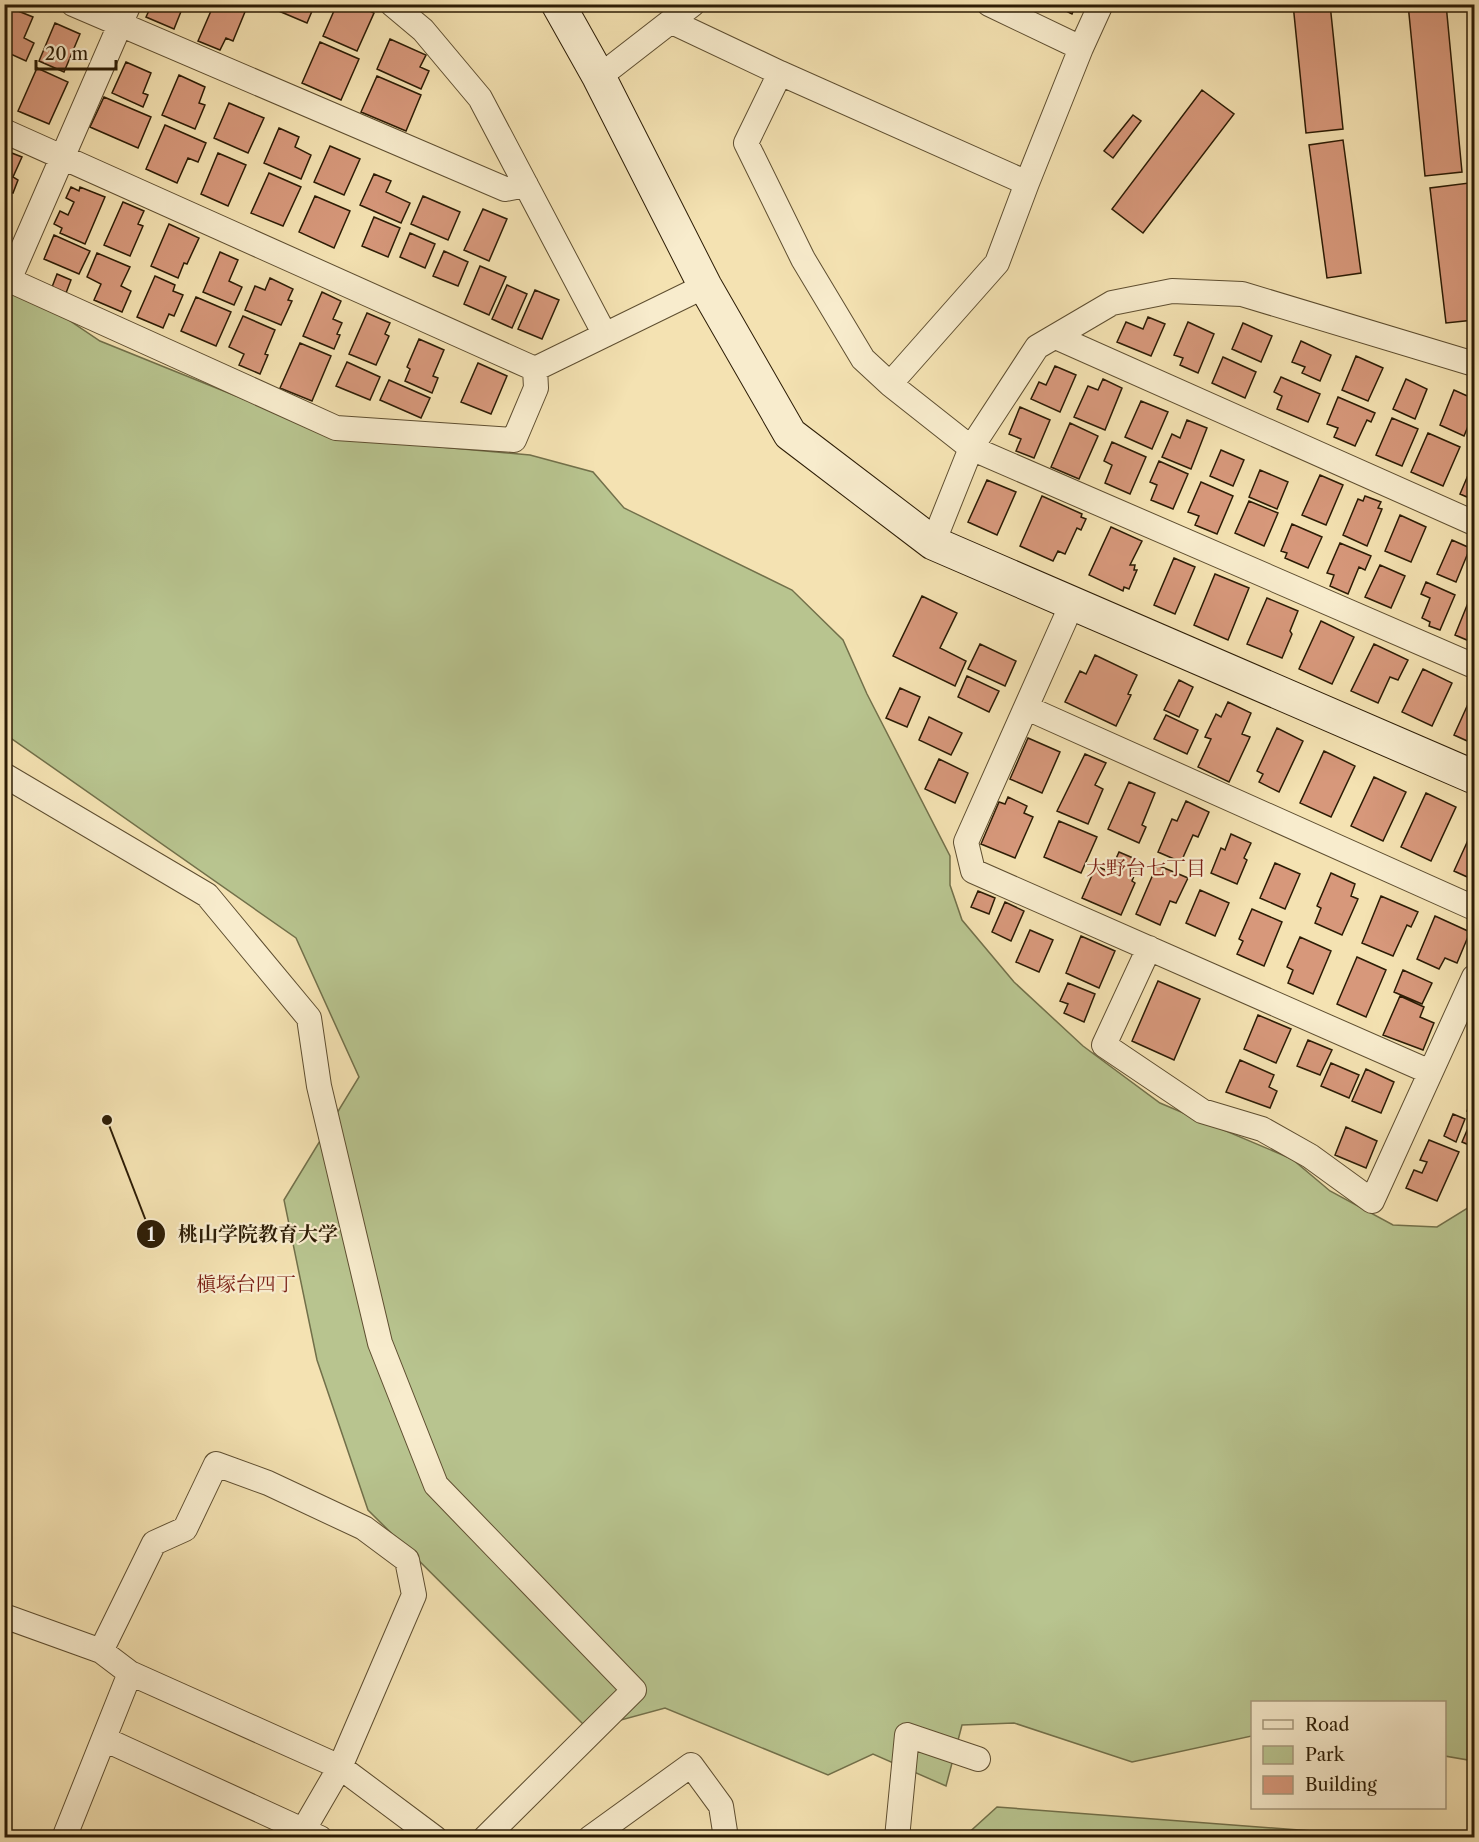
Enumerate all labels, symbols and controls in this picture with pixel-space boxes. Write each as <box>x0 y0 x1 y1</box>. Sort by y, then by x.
scale bar <box>36 33 116 71</box>
text: 20 m <box>45 43 89 65</box>
district label: 大野台七丁目 <box>1086 856 1206 880</box>
callout: 桃山学院教育大学 <box>136 1215 350 1253</box>
text: 桃山学院教育大学 <box>178 1222 338 1246</box>
text: 1 <box>147 1224 155 1246</box>
district label: 槇塚台四丁 <box>196 1272 296 1296</box>
legend <box>1251 1701 1446 1809</box>
text: Road <box>1305 1714 1350 1736</box>
text: Park <box>1305 1744 1346 1766</box>
text: Building <box>1305 1774 1377 1796</box>

